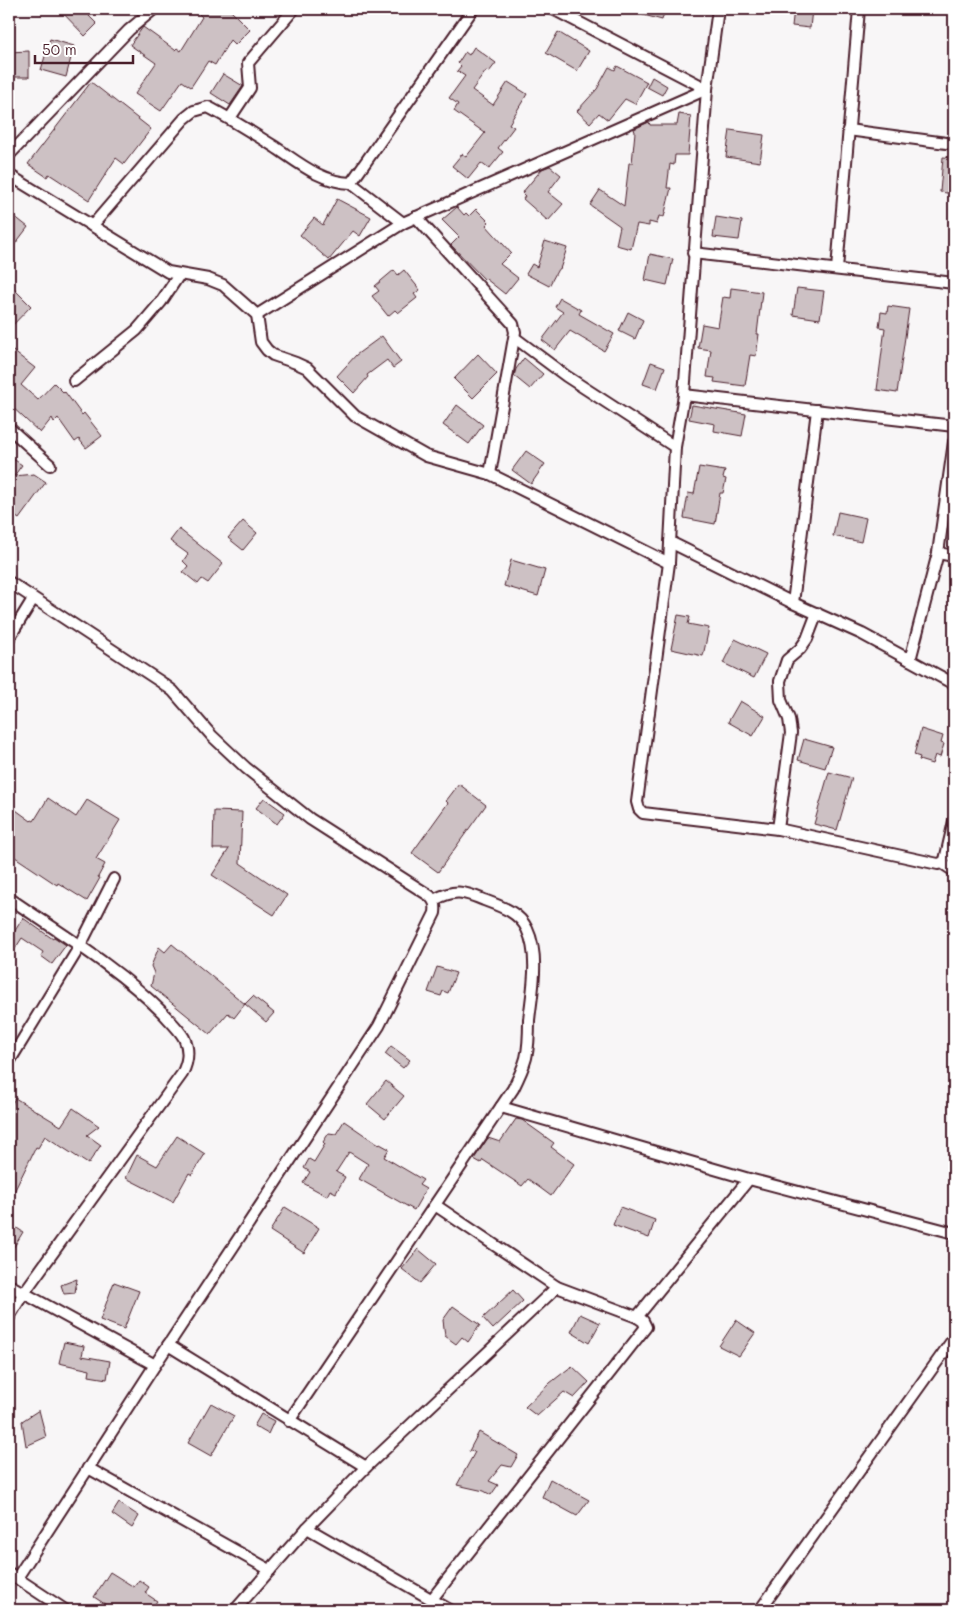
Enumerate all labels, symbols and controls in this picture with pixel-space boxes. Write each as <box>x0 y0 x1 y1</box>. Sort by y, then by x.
scale bar <box>35 32 132 64</box>
text: 50 m <box>42 39 77 59</box>

